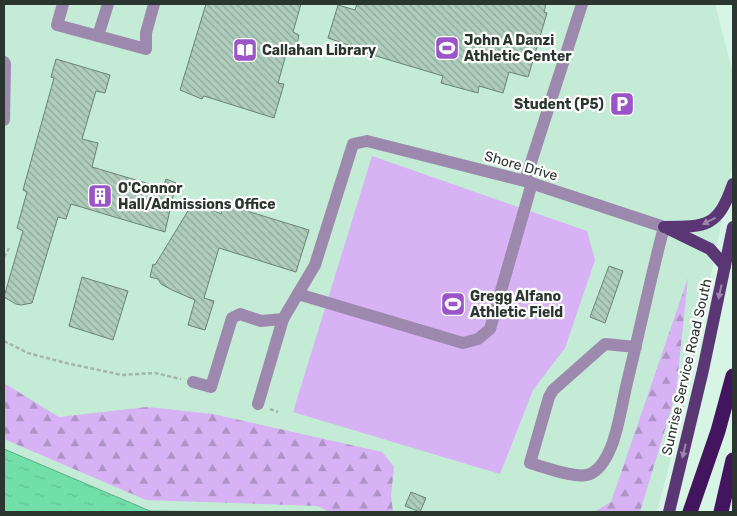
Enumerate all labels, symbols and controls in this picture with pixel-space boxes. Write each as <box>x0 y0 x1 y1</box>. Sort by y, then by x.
place label: John A Danzi Athletic Center <box>464 32 572 65</box>
sports icon: John A Danzi Athletic Center <box>434 35 460 61</box>
library icon: Callahan Library <box>232 37 258 63</box>
place label: Callahan Library <box>262 42 377 59</box>
parking icon: Student (P5) <box>609 91 635 117</box>
place label: Student (P5) <box>514 96 604 113</box>
street label: Shore Drive <box>482 147 560 185</box>
place label: O'Connor Hall/Admissions Office <box>118 180 276 213</box>
building icon: O'Connor Hall/Admissions Office <box>87 183 113 209</box>
one-way arrow <box>702 217 716 225</box>
street label: Sunrise Service Road South <box>658 277 716 457</box>
one-way arrow <box>716 285 724 300</box>
place label: Gregg Alfano Athletic Field <box>470 288 563 321</box>
sports icon: Gregg Alfano Athletic Field <box>440 291 466 317</box>
one-way arrow <box>680 443 688 458</box>

